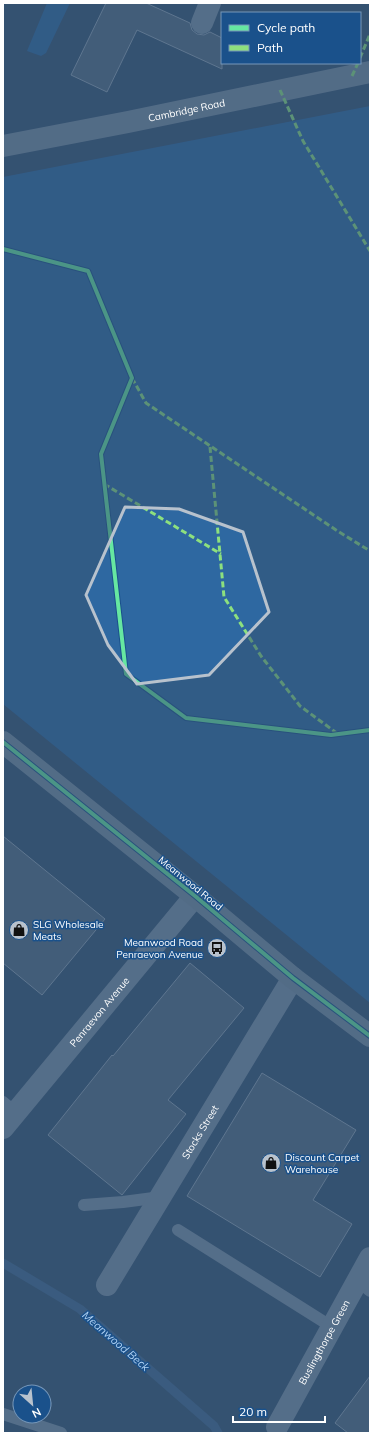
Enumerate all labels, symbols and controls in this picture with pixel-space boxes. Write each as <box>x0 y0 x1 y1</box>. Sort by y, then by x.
legend <box>221 12 361 64</box>
text: Cycle path <box>257 20 315 35</box>
text: Path <box>257 40 283 55</box>
street label: Cambridge Road <box>147 96 226 125</box>
street label: Meanwood Road <box>156 853 225 913</box>
place label: SLG Wholesale Meats <box>33 918 104 943</box>
shop icon: SLG Wholesale Meats <box>8 919 30 941</box>
place label: Meanwood Road Penraevon Avenue <box>116 936 203 961</box>
bus stop icon: Meanwood Road Penraevon Avenue <box>206 937 228 959</box>
street label: Penraevon Avenue <box>67 974 132 1050</box>
street label: Stocks Street <box>179 1102 222 1161</box>
place label: Discount Carpet Warehouse <box>285 1151 360 1176</box>
shop icon: Discount Carpet Warehouse <box>260 1152 282 1174</box>
street label: Buslingthorpe Green <box>296 1298 353 1387</box>
water label: Meanwood Beck <box>80 1308 153 1374</box>
north arrow <box>12 1384 52 1424</box>
scale bar <box>233 1398 325 1424</box>
text: 20 m <box>239 1404 267 1419</box>
text: N <box>30 1405 43 1421</box>

